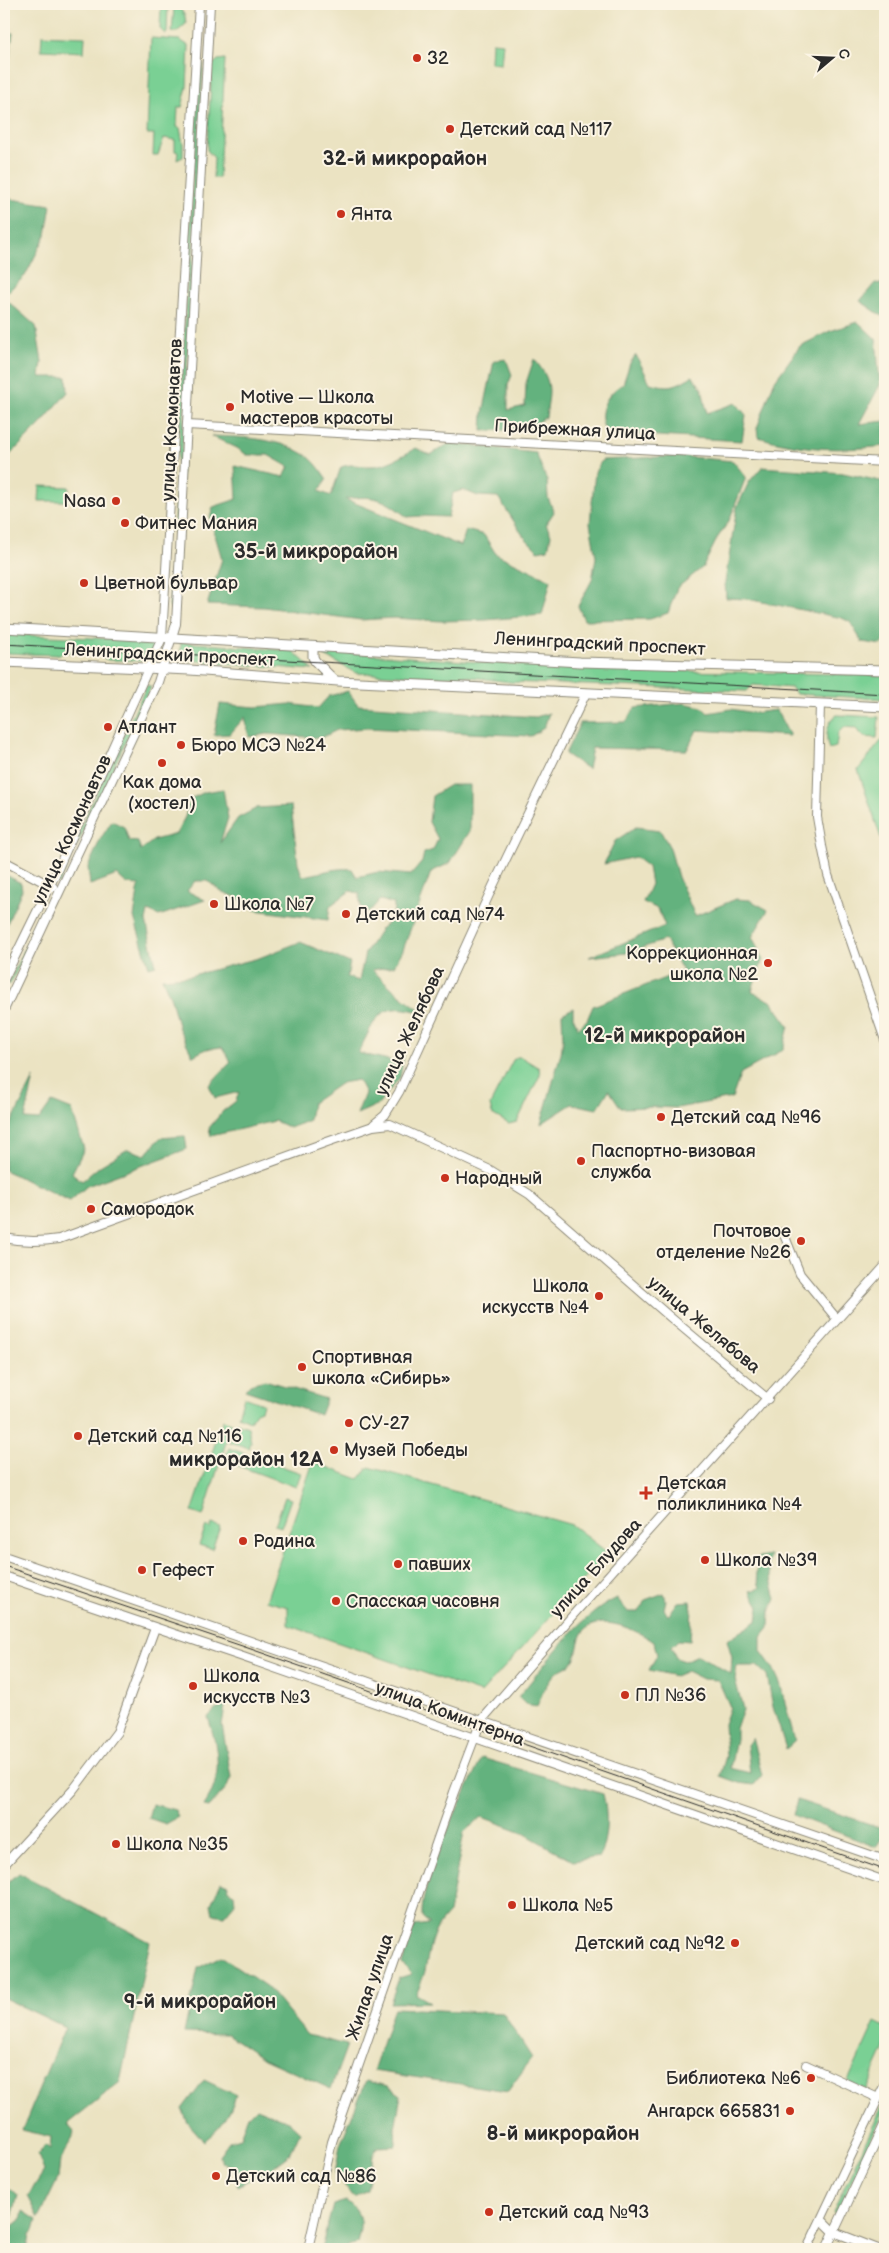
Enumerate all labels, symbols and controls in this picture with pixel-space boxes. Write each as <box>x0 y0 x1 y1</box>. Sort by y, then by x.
north arrow <box>806 32 856 82</box>
text: С <box>834 47 854 62</box>
place label: 32 <box>427 48 449 69</box>
marker: 32 <box>411 52 423 64</box>
place label: Детский сад №117 <box>460 119 612 140</box>
marker: Детский сад №117 <box>444 123 456 135</box>
district label: 32-й микрорайон <box>323 147 487 171</box>
place label: Янта <box>351 204 393 225</box>
marker: Янта <box>335 208 347 220</box>
street label: улица Космонавтов <box>157 338 187 502</box>
place label: Motive — Школа мастеров красоты <box>240 387 393 429</box>
marker: Motive — Школа мастеров красоты <box>224 401 236 413</box>
street label: Прибрежная улица <box>494 415 657 445</box>
place label: Nasa <box>63 491 106 512</box>
marker: Nasa <box>110 495 122 507</box>
place label: Фитнес Мания <box>135 513 257 534</box>
marker: Фитнес Мания <box>119 517 131 529</box>
district label: 35-й микрорайон <box>234 540 398 564</box>
place label: Цветной бульвар <box>94 573 238 594</box>
marker: Цветной бульвар <box>78 577 90 589</box>
street label: Ленинградский проспект <box>493 628 707 660</box>
street label: Ленинградский проспект <box>63 639 277 671</box>
place label: Атлант <box>117 717 177 738</box>
marker: Атлант <box>102 721 114 733</box>
place label: Бюро МСЭ №24 <box>191 735 326 756</box>
marker: Бюро МСЭ №24 <box>175 739 187 751</box>
street label: улица Космонавтов <box>28 751 116 908</box>
marker: Как дома (хостел) <box>156 757 168 769</box>
place label: Как дома (хостел) <box>122 772 202 814</box>
place label: Школа №7 <box>224 894 314 915</box>
marker: Школа №7 <box>208 898 220 910</box>
place label: Детский сад №74 <box>356 904 505 925</box>
marker: Детский сад №74 <box>340 908 352 920</box>
place label: Коррекционная школа №2 <box>626 943 758 985</box>
marker: Коррекционная школа №2 <box>762 957 774 969</box>
street label: улица Желябова <box>371 963 449 1099</box>
district label: 12-й микрорайон <box>584 1024 746 1048</box>
place label: Детский сад №96 <box>671 1107 821 1128</box>
marker: Детский сад №96 <box>655 1111 667 1123</box>
place label: Паспортно-визовая служба <box>591 1141 756 1183</box>
marker: Паспортно-визовая служба <box>575 1155 587 1167</box>
place label: Народный <box>455 1168 542 1189</box>
marker: Народный <box>439 1172 451 1184</box>
place label: Самородок <box>101 1199 194 1220</box>
marker: Самородок <box>85 1203 97 1215</box>
place label: Почтовое отделение №26 <box>656 1221 791 1263</box>
marker: Почтовое отделение №26 <box>795 1235 807 1247</box>
street label: улица Желябова <box>644 1272 765 1378</box>
place label: Школа искусств №4 <box>482 1276 589 1318</box>
marker: Школа искусств №4 <box>593 1290 605 1302</box>
place label: Спортивная школа «Сибирь» <box>312 1347 451 1389</box>
marker: Спортивная школа «Сибирь» <box>296 1361 308 1373</box>
place label: СУ-27 <box>359 1413 409 1434</box>
marker: СУ-27 <box>343 1417 355 1429</box>
place label: Детский сад №116 <box>88 1426 242 1447</box>
marker: Детский сад №116 <box>72 1430 84 1442</box>
place label: Музей Победы <box>344 1440 468 1461</box>
marker: Музей Победы <box>328 1444 340 1456</box>
district label: микрорайон 12А <box>169 1448 323 1472</box>
place label: Детская поликлиника №4 <box>657 1473 802 1515</box>
marker: Детская поликлиника №4 <box>639 1486 653 1500</box>
street label: улица Блудова <box>546 1514 646 1622</box>
place label: Родина <box>253 1531 315 1552</box>
marker: Родина <box>237 1535 249 1547</box>
place label: Школа №39 <box>715 1550 817 1571</box>
place label: павших <box>408 1554 471 1575</box>
marker: Школа №39 <box>699 1554 711 1566</box>
marker: павших <box>392 1558 404 1570</box>
place label: Гефест <box>152 1560 215 1581</box>
marker: Гефест <box>136 1564 148 1576</box>
place label: Спасская часовня <box>346 1591 499 1612</box>
marker: Спасская часовня <box>330 1595 342 1607</box>
place label: Школа искусств №3 <box>203 1666 310 1708</box>
street label: улица Коминтерна <box>373 1677 528 1751</box>
marker: Школа искусств №3 <box>187 1680 199 1692</box>
place label: ПЛ №36 <box>635 1685 706 1706</box>
marker: ПЛ №36 <box>619 1689 631 1701</box>
place label: Школа №35 <box>126 1834 228 1855</box>
marker: Школа №35 <box>110 1838 122 1850</box>
place label: Школа №5 <box>522 1895 613 1916</box>
marker: Школа №5 <box>506 1899 518 1911</box>
street label: Жилая улица <box>342 1931 398 2043</box>
place label: Детский сад №92 <box>575 1933 725 1954</box>
marker: Детский сад №92 <box>729 1937 741 1949</box>
district label: 9-й микрорайон <box>124 1990 276 2014</box>
place label: Библиотека №6 <box>666 2068 801 2089</box>
marker: Библиотека №6 <box>805 2072 817 2084</box>
place label: Ангарск 665831 <box>646 2101 780 2122</box>
marker: Ангарск 665831 <box>784 2105 796 2117</box>
district label: 8-й микрорайон <box>487 2122 639 2146</box>
place label: Детский сад №86 <box>226 2166 376 2187</box>
marker: Детский сад №86 <box>210 2170 222 2182</box>
place label: Детский сад №93 <box>499 2202 649 2223</box>
marker: Детский сад №93 <box>483 2206 495 2218</box>

